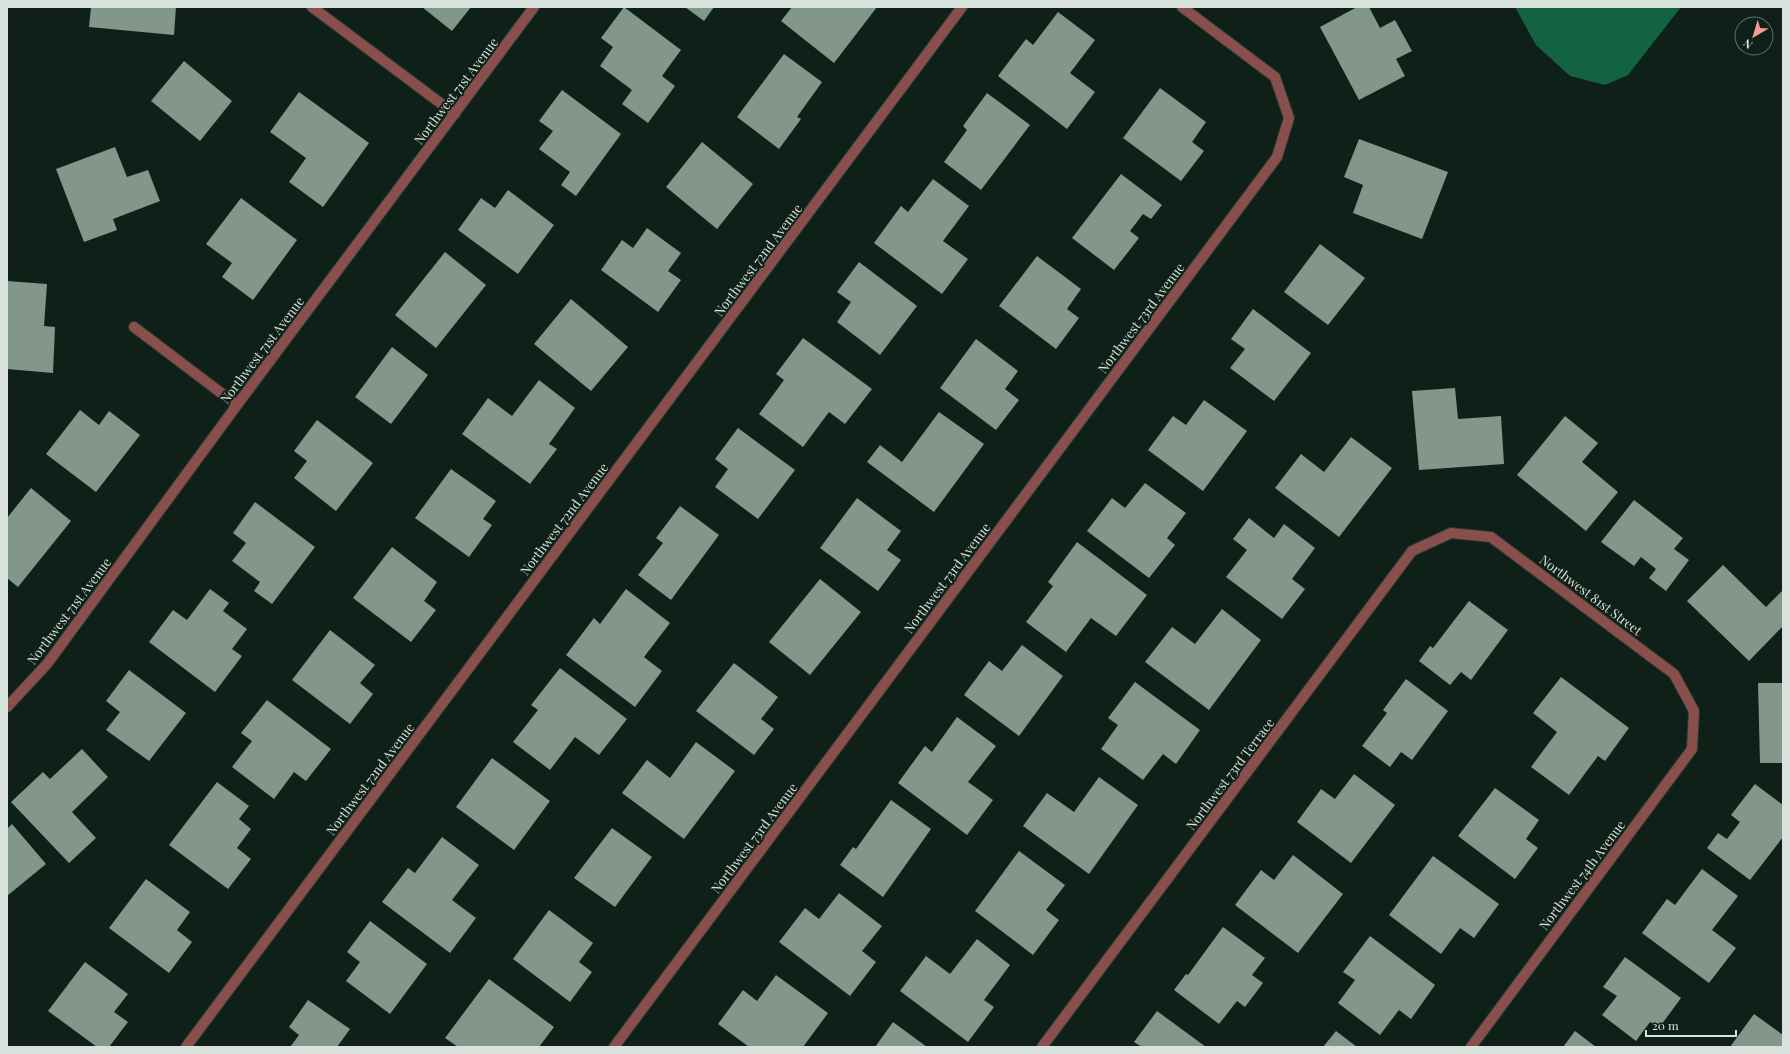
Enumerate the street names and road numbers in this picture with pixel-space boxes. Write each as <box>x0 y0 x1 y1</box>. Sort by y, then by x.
street label: Northwest 71st Avenue <box>410 33 502 148</box>
street label: Northwest 72nd Avenue <box>710 200 806 319</box>
street label: Northwest 73rd Avenue <box>1094 259 1188 376</box>
street label: Northwest 71st Avenue <box>216 292 308 407</box>
street label: Northwest 72nd Avenue <box>516 459 612 578</box>
street label: Northwest 73rd Avenue <box>900 519 994 636</box>
street label: Northwest 81st Street <box>1537 551 1646 639</box>
street label: Northwest 71st Avenue <box>23 553 115 668</box>
street label: Northwest 73rd Terrace <box>1182 714 1278 833</box>
street label: Northwest 72nd Avenue <box>322 719 418 838</box>
street label: Northwest 73rd Avenue <box>707 779 801 896</box>
street label: Northwest 74th Avenue <box>1535 816 1629 933</box>

